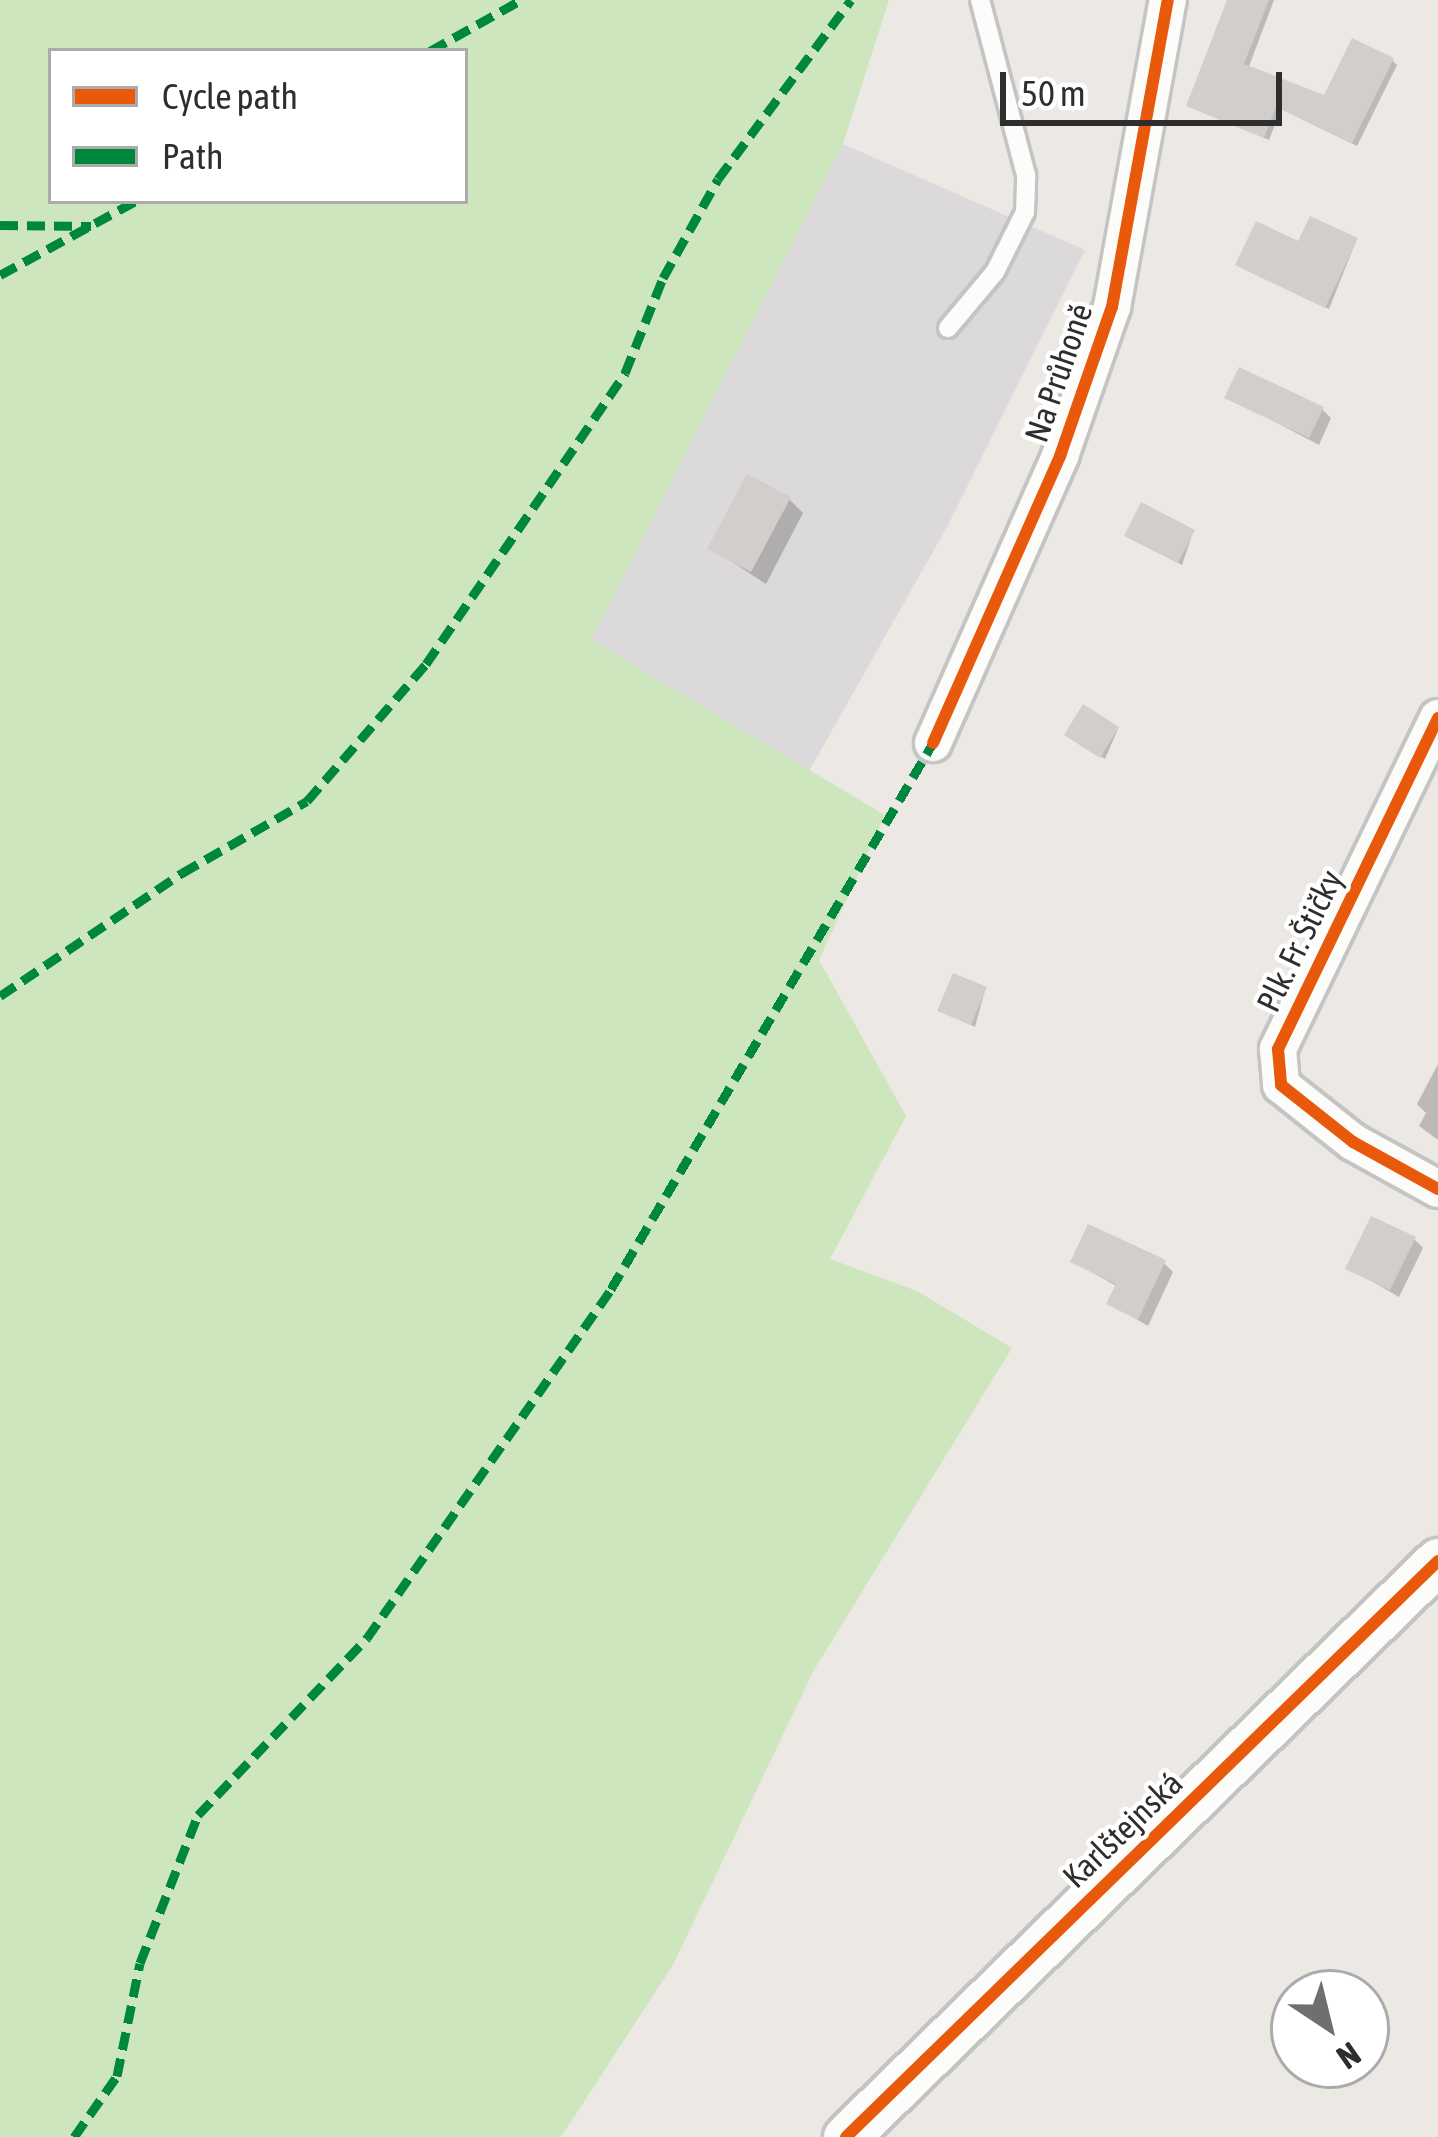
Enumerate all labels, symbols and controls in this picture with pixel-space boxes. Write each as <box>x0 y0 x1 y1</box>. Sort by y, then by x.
legend <box>48 48 468 204</box>
scale bar <box>1006 48 1288 122</box>
text: 50 m <box>1021 72 1086 114</box>
text: Cycle path <box>162 75 298 117</box>
text: Path <box>162 135 224 177</box>
street label: Na Průhoně <box>1017 299 1101 447</box>
street label: Plk. Fr. Štičky <box>1249 864 1351 1018</box>
street label: Karlštejnská <box>1055 1764 1191 1896</box>
north arrow <box>1270 1969 1390 2089</box>
text: N <box>1330 2035 1368 2077</box>

